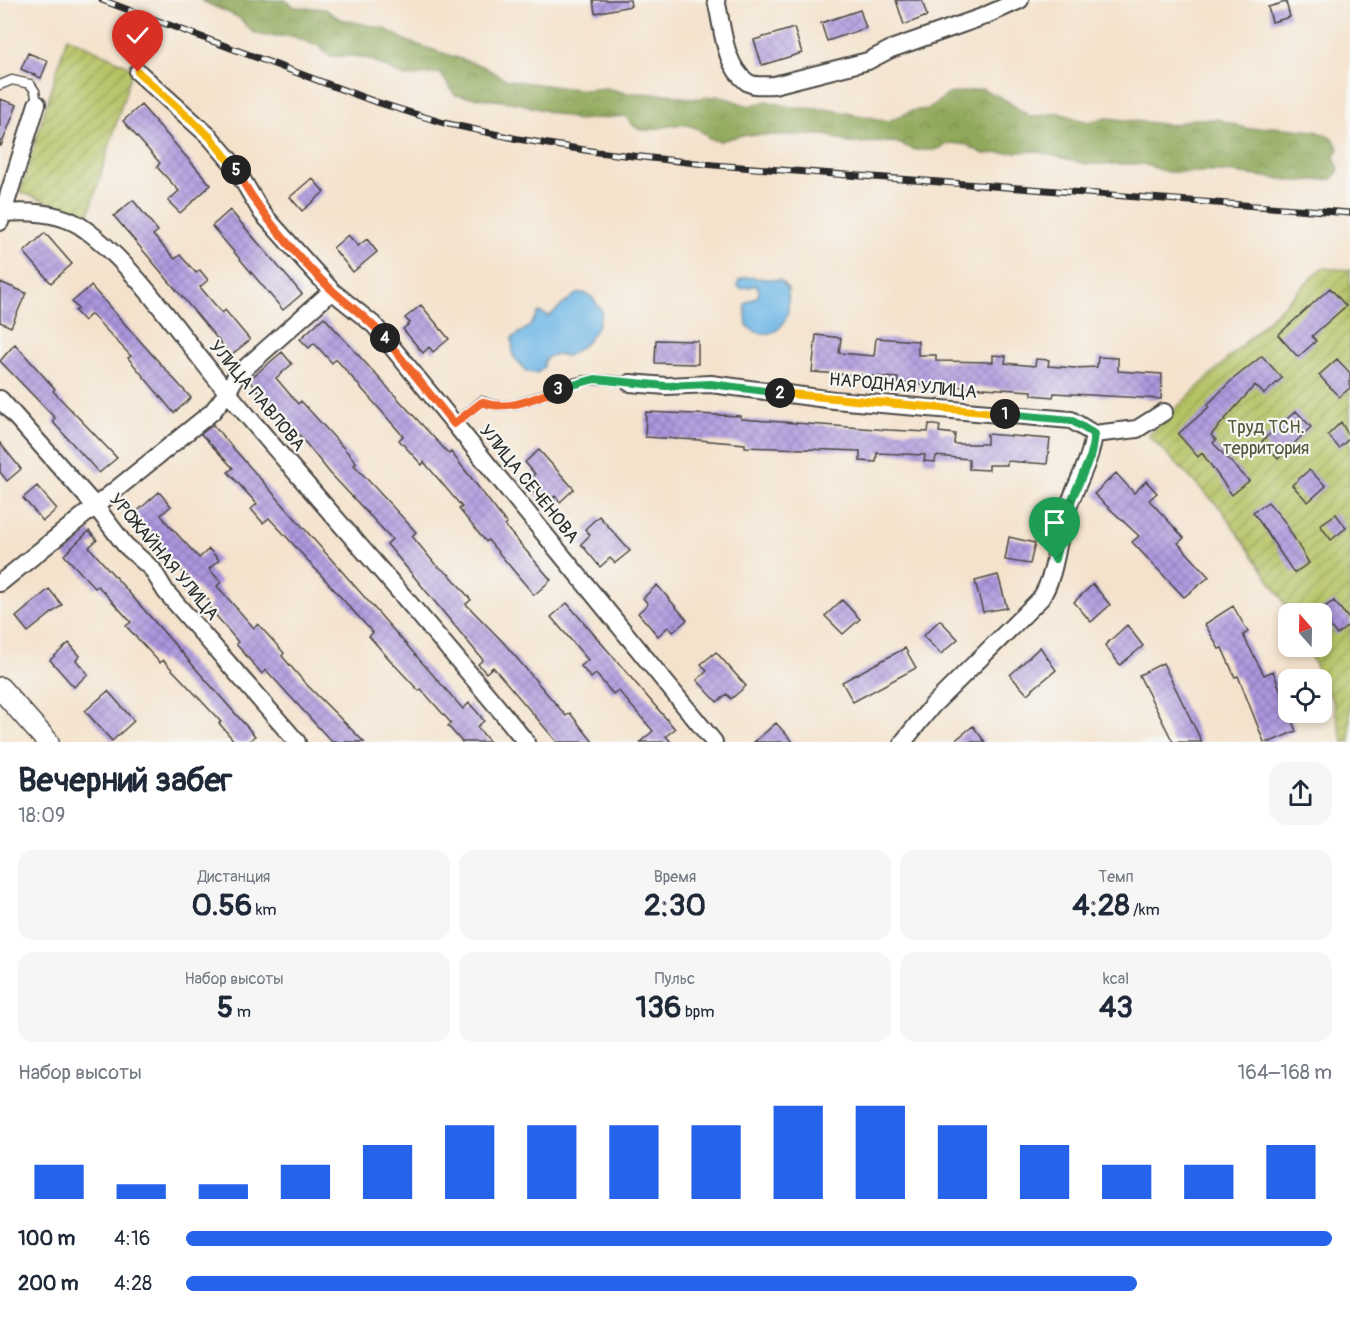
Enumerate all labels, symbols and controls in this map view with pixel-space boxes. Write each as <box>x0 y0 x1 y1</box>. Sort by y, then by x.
pin <box>112 10 163 72</box>
icon: check <box>121 19 154 52</box>
pin: 5 <box>221 155 251 185</box>
text: 5 <box>232 160 240 180</box>
pin: 4 <box>370 323 400 353</box>
text: 4 <box>380 328 390 348</box>
street label: УЛИЦА ПАВЛОВА <box>204 336 310 456</box>
street label: НАРОДНАЯ УЛИЦА <box>828 368 978 404</box>
pin: 3 <box>543 374 573 404</box>
pin: 2 <box>765 378 795 408</box>
text: 3 <box>554 379 562 399</box>
text: 2 <box>776 383 784 403</box>
pin: 1 <box>990 399 1020 429</box>
text: 1 <box>1002 404 1008 424</box>
park label: Труд ТСН. территория <box>1223 416 1309 460</box>
street label: УЛИЦА СЕЧЕНОВА <box>474 420 584 548</box>
street label: УРОЖАЙНАЯ УЛИЦА <box>104 489 224 625</box>
pin <box>1029 497 1080 559</box>
icon: arrive <box>1038 506 1071 539</box>
north arrow <box>1278 603 1332 657</box>
map controls <box>1278 603 1332 723</box>
button: locate <box>1278 669 1332 723</box>
text: Вечерний забег <box>18 760 232 801</box>
button: share <box>1269 762 1332 825</box>
text: 18:09 <box>18 803 65 828</box>
text: Дистанция <box>198 867 270 887</box>
text: Время <box>654 867 696 887</box>
text: Темп <box>1098 867 1134 887</box>
text: 0.56 <box>191 887 252 924</box>
text: 2:30 <box>644 887 706 924</box>
text: 4:28 <box>1072 887 1130 924</box>
text: km <box>252 900 277 920</box>
text: /km <box>1130 900 1160 920</box>
text: Набор высоты <box>184 969 284 989</box>
text: Пульс <box>655 969 695 989</box>
text: kcal <box>1103 969 1129 989</box>
text: 5 <box>217 989 233 1026</box>
text: 136 <box>635 989 681 1026</box>
text: 43 <box>1099 989 1133 1026</box>
text: m <box>233 1002 251 1022</box>
text: bpm <box>681 1002 715 1022</box>
text: Набор высоты <box>18 1060 142 1085</box>
text: 164–168 m <box>1238 1060 1332 1085</box>
text: 100 m <box>18 1226 75 1251</box>
text: 4:16 <box>114 1226 150 1251</box>
text: 200 m <box>18 1271 79 1296</box>
text: 4:28 <box>114 1271 152 1296</box>

